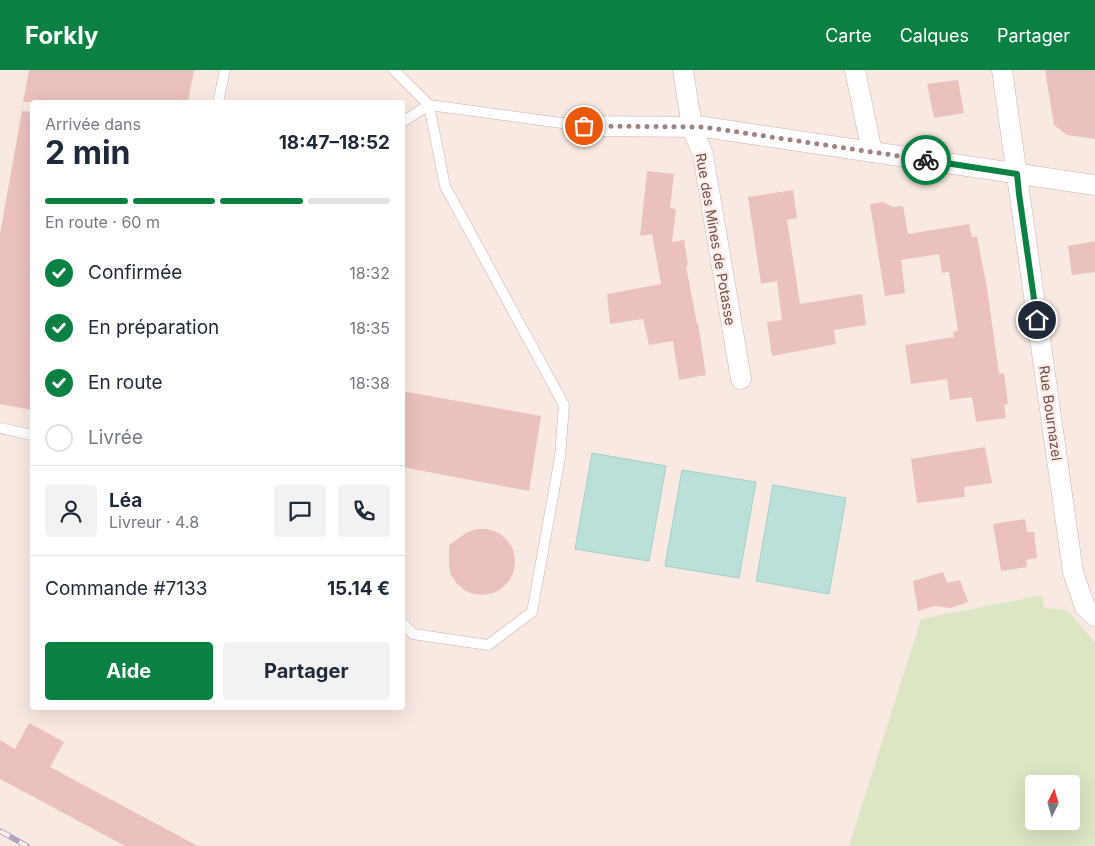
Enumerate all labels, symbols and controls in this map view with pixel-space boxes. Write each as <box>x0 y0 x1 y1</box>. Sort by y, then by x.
text: Forkly <box>25 21 98 50</box>
text: Carte <box>825 25 872 46</box>
text: Calques <box>900 25 969 46</box>
text: Partager <box>997 25 1070 46</box>
pin <box>563 105 605 147</box>
icon: bag <box>570 112 598 140</box>
text: Arrivée dans <box>45 114 141 134</box>
text: 18:47–18:52 <box>279 131 390 154</box>
text: 2 min <box>45 133 131 172</box>
courier <box>901 135 951 185</box>
icon: bike <box>912 146 940 174</box>
street label: Rue des Mines de Potasse <box>692 152 740 326</box>
text: En route · 60 m <box>45 212 160 232</box>
icon: check <box>45 259 73 287</box>
text: Confirmée <box>88 261 182 284</box>
text: 18:32 <box>349 263 390 283</box>
pin <box>1016 299 1058 341</box>
icon: home <box>1023 306 1051 334</box>
icon: check <box>45 314 73 342</box>
text: En préparation <box>88 316 219 339</box>
text: 18:35 <box>349 318 390 338</box>
street label: Rue Bournazel <box>1036 364 1066 462</box>
icon: check <box>45 369 73 397</box>
text: En route <box>88 371 163 394</box>
text: 18:38 <box>349 373 390 393</box>
text: Livrée <box>88 426 143 449</box>
button: person <box>45 485 97 537</box>
button: chat <box>274 485 326 537</box>
button: phone <box>338 485 390 537</box>
text: Léa <box>109 489 142 512</box>
text: Livreur · 4.8 <box>109 512 199 532</box>
text: Commande #7133 <box>45 577 208 600</box>
text: 15.14 € <box>327 577 390 600</box>
button: Aide <box>45 642 213 700</box>
button: Partager <box>223 642 390 700</box>
north arrow <box>1025 775 1080 830</box>
map controls <box>1025 775 1080 830</box>

